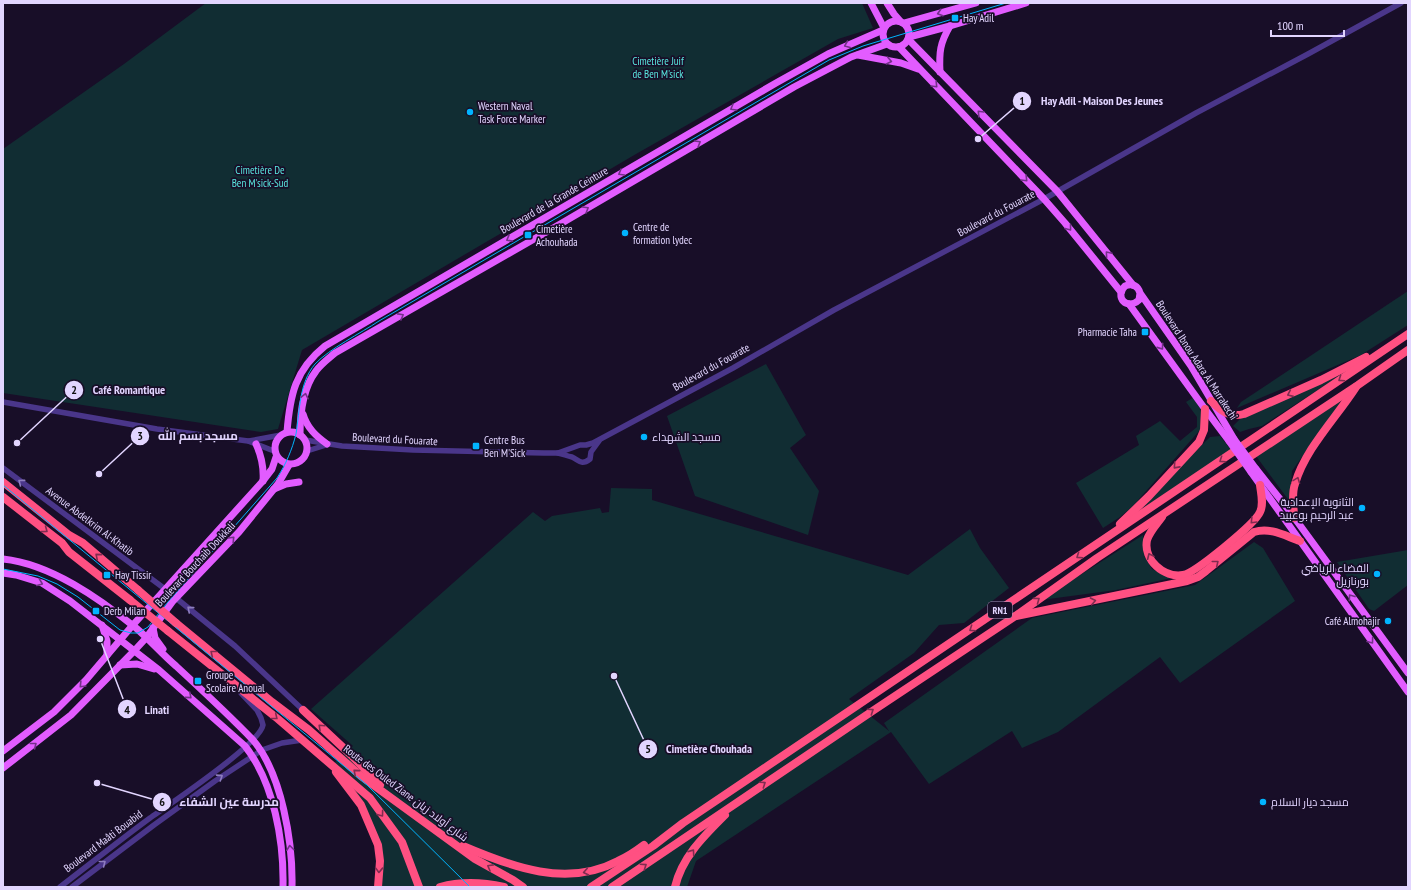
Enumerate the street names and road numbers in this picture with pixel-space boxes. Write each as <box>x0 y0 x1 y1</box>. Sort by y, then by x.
street label: Boulevard de la Grande Ceinture <box>497 163 611 237</box>
street label: Boulevard du Fouarate <box>955 187 1037 239</box>
street label: Boulevard Ibnou Adara Al Marrakechi <box>1153 298 1241 422</box>
street label: Boulevard du Fouarate <box>670 340 752 394</box>
street label: Boulevard du Fouarate <box>352 430 439 448</box>
street label: Avenue Abdelkrim Al-Khatib <box>43 483 137 559</box>
street label: Boulevard Bouchaib Doukkali <box>152 519 238 609</box>
road number: RN1 <box>988 602 1012 618</box>
street label: Route des Ouled Ziane شارع أولاد زيان <box>340 742 471 845</box>
street label: Boulevard Maâti Bouabid <box>61 807 145 875</box>

